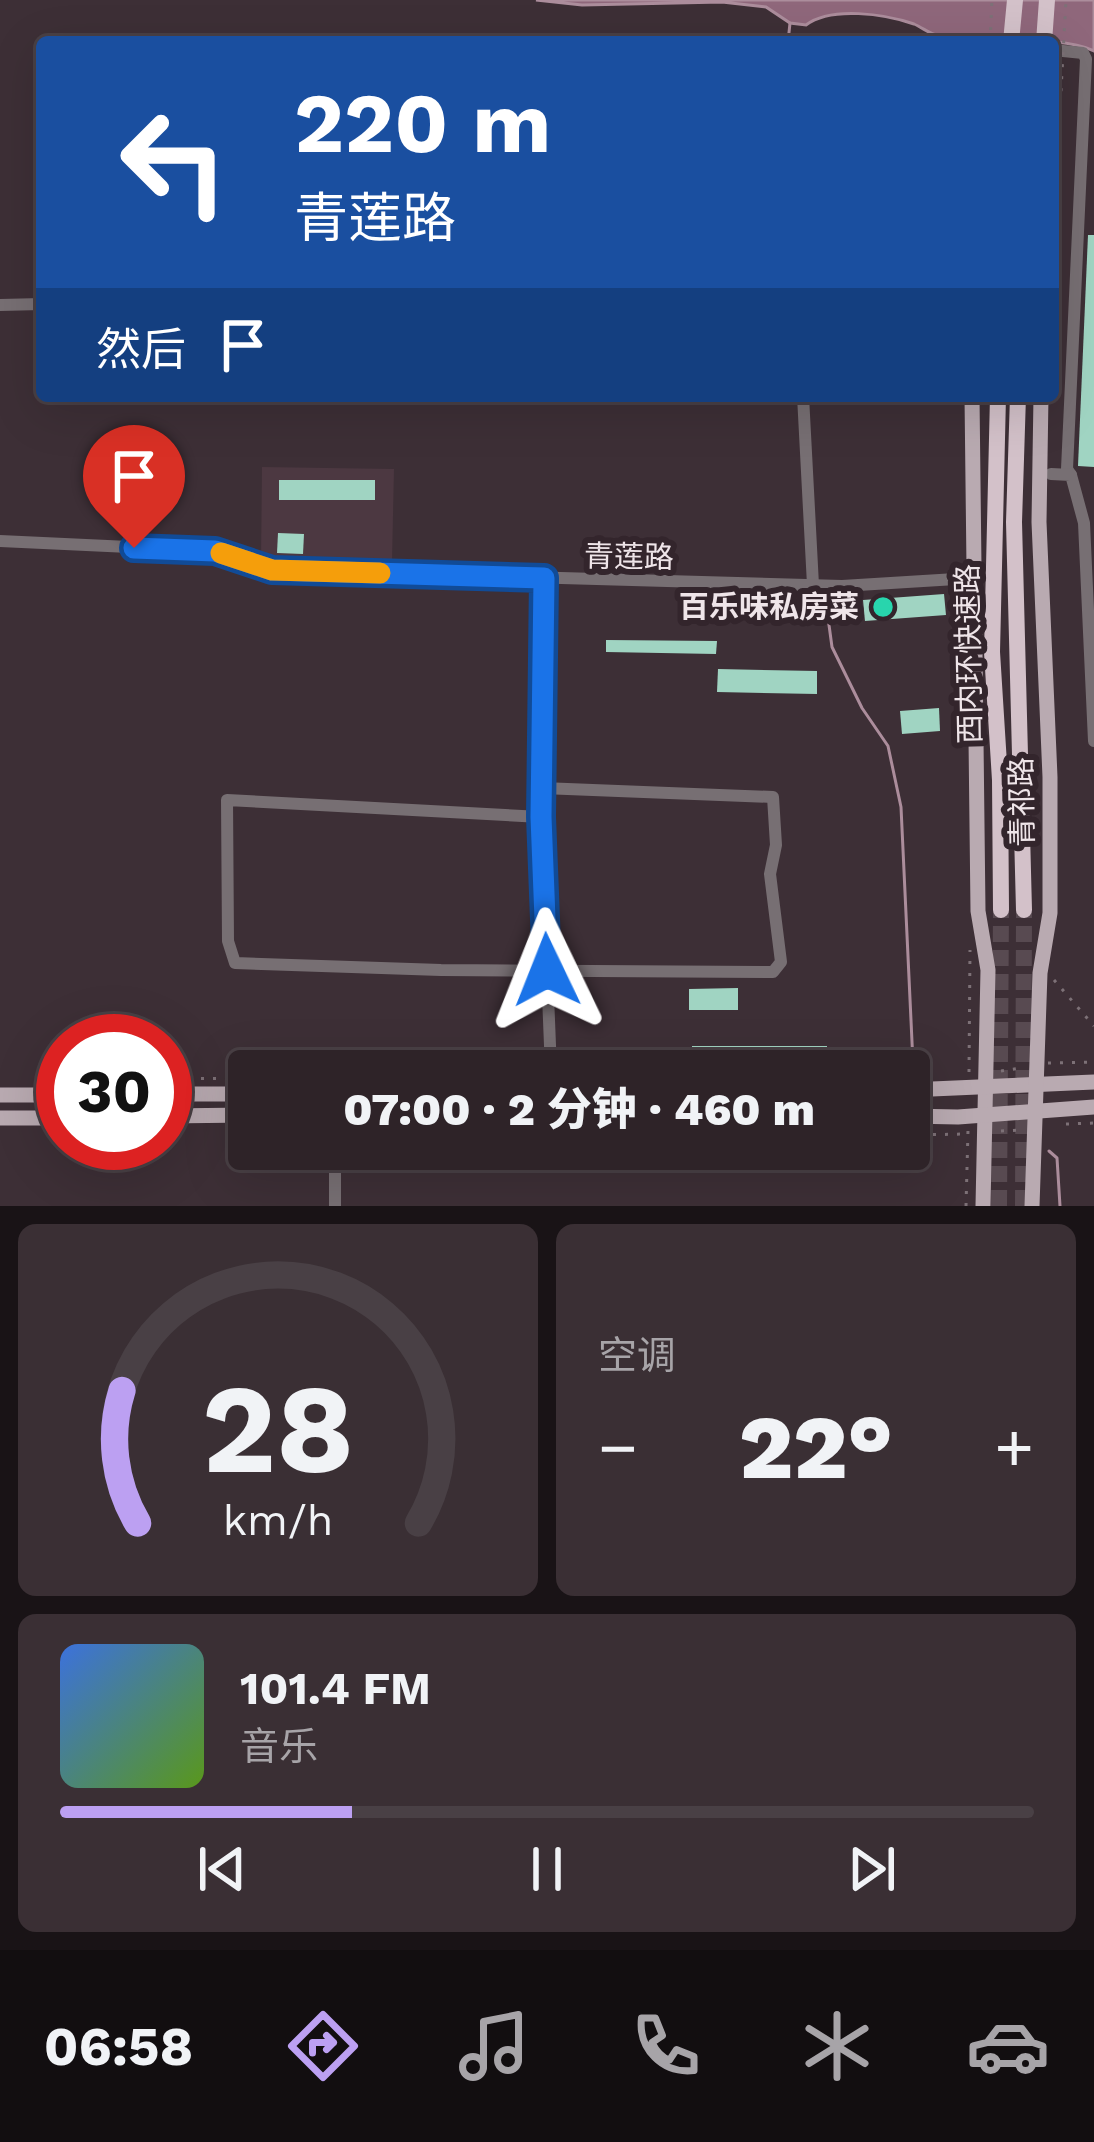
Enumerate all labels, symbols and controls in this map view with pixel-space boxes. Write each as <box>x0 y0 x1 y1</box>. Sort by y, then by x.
text: 220 m <box>294 74 551 172</box>
icon: left <box>96 84 252 240</box>
text: 青莲路 <box>294 187 456 250</box>
icon: arrive <box>210 312 276 378</box>
text: 然后 <box>96 323 186 376</box>
pin <box>83 425 185 548</box>
icon: arrive <box>101 443 167 509</box>
street label: 青莲路 <box>584 538 674 575</box>
street label: 西内环快速路 <box>949 564 988 744</box>
place label: 百乐味私房菜 <box>679 589 859 624</box>
marker: 百乐味私房菜 <box>870 594 896 620</box>
street label: 青祁路 <box>1003 757 1040 847</box>
position arrow <box>484 907 610 1033</box>
speed limit sign: 30 <box>36 1014 192 1170</box>
text: 07:00 · 2 分钟 · 460 m <box>343 1083 815 1136</box>
text: 空调 <box>598 1333 676 1378</box>
text: 28 <box>202 1356 354 1502</box>
text: 22° <box>739 1394 893 1500</box>
text: − <box>598 1409 638 1486</box>
text: + <box>994 1409 1034 1486</box>
text: km/h <box>223 1495 333 1545</box>
text: 101.4 FM <box>240 1662 431 1715</box>
text: 音乐 <box>240 1724 318 1769</box>
icon: previous <box>189 1836 255 1902</box>
icon: pause <box>514 1836 580 1902</box>
icon: next <box>839 1836 905 1902</box>
icon: directions <box>281 2004 365 2088</box>
icon: music <box>452 2004 536 2088</box>
icon: phone <box>624 2004 708 2088</box>
icon: climate <box>795 2004 879 2088</box>
icon: car <box>966 2004 1050 2088</box>
text: 06:58 <box>44 2015 193 2078</box>

